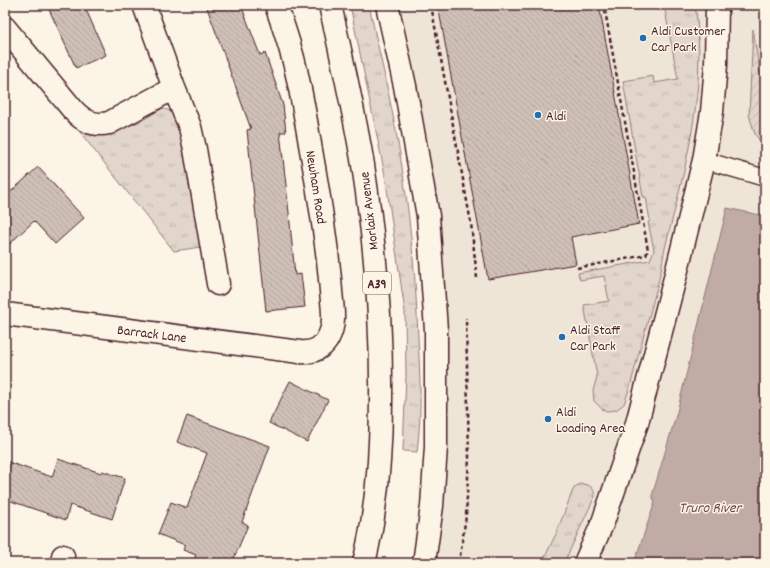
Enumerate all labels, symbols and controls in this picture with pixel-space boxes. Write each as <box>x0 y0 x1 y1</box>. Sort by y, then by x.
place label: Aldi Customer Car Park <box>651 22 726 58</box>
marker: Aldi Customer Car Park <box>638 33 648 43</box>
place label: Aldi <box>546 107 567 127</box>
marker: Aldi <box>533 110 543 120</box>
street label: Newham Road <box>299 149 331 225</box>
street label: Morlaix Avenue <box>355 170 385 251</box>
road number: A39 <box>363 272 391 294</box>
street label: Barrack Lane <box>116 321 188 349</box>
place label: Aldi Staff Car Park <box>570 321 621 357</box>
marker: Aldi Staff Car Park <box>557 332 567 342</box>
place label: Aldi Loading Area <box>556 403 625 439</box>
marker: Aldi Loading Area <box>543 414 553 424</box>
water label: Truro River <box>679 498 743 520</box>

